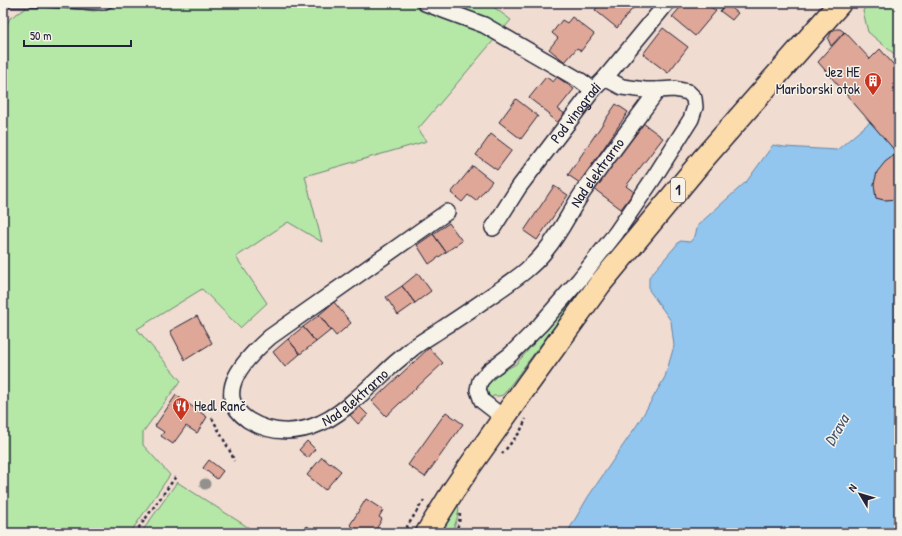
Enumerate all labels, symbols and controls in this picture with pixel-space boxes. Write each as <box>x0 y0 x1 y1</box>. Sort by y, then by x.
scale bar <box>24 22 131 48</box>
text: 50 m <box>30 27 51 44</box>
place label: Jez HE Mariborski otok <box>776 61 860 99</box>
building icon: Jez HE Mariborski otok <box>863 71 883 96</box>
street label: Pod vinogradi <box>545 77 605 148</box>
street label: Nad elektrarno <box>565 133 629 211</box>
road number: 1 <box>671 178 685 202</box>
street label: Nad elektrarno <box>318 364 393 431</box>
place label: Hedl Ranč <box>194 395 246 416</box>
restaurant icon: Hedl Ranč <box>171 396 191 421</box>
water label: Drava <box>818 409 855 450</box>
north arrow <box>840 474 880 514</box>
text: N <box>845 481 860 494</box>

